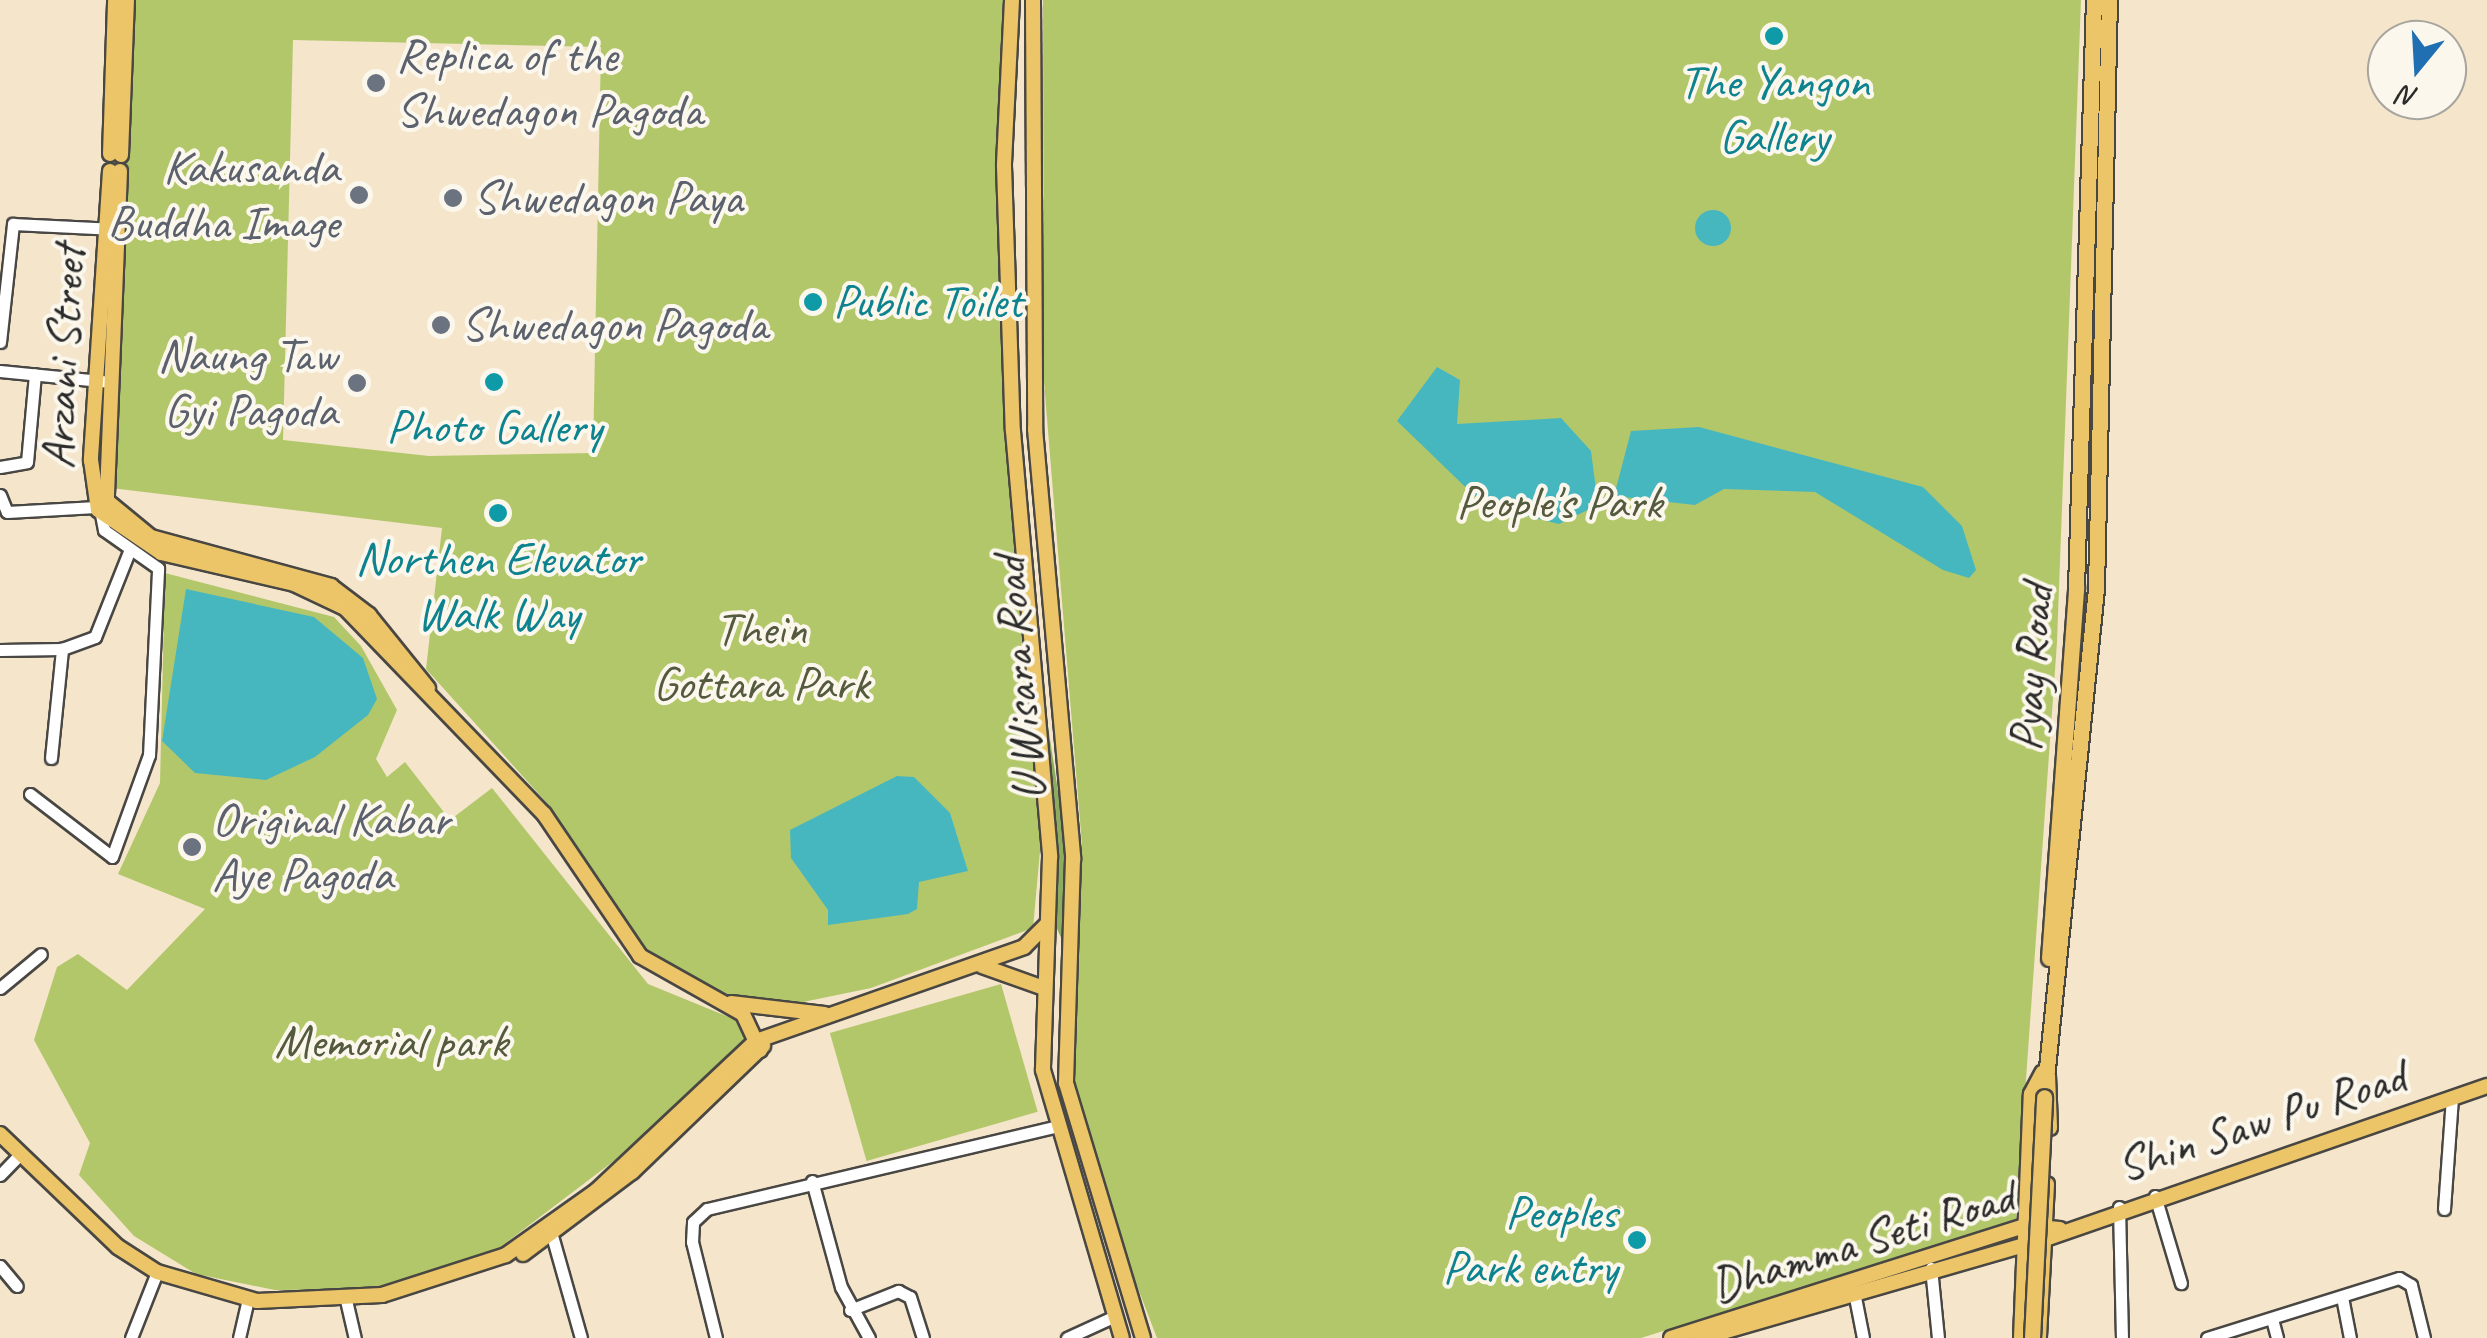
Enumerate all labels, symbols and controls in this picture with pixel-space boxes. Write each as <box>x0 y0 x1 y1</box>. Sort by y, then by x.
north arrow <box>2367 20 2467 120</box>
marker: The Yangon Gallery <box>1763 25 1785 47</box>
place label: Replica of the Shwedagon Pagoda <box>396 26 702 139</box>
place label: The Yangon Gallery <box>1678 52 1870 165</box>
marker: Replica of the Shwedagon Pagoda <box>365 72 387 94</box>
text: N <box>2395 78 2422 116</box>
place label: Kakusanda Buddha Image <box>106 138 339 251</box>
place label: Shwedagon Paya <box>473 169 741 227</box>
marker: Kakusanda Buddha Image <box>348 184 370 206</box>
marker: Shwedagon Paya <box>442 187 464 209</box>
street label: Arzani Street <box>28 244 98 470</box>
place label: Public Toilet <box>833 273 1022 331</box>
marker: Public Toilet <box>802 291 824 313</box>
place label: Shwedagon Pagoda <box>461 296 767 354</box>
marker: Shwedagon Pagoda <box>430 314 452 336</box>
place label: Naung Taw Gyi Pagoda <box>156 326 337 439</box>
marker: Photo Gallery <box>483 371 505 393</box>
marker: Naung Taw Gyi Pagoda <box>346 372 368 394</box>
place label: Photo Gallery <box>386 398 602 456</box>
park label: People's Park <box>1456 474 1662 532</box>
marker: Northen Elevator Walk Way <box>487 502 509 524</box>
place label: Northen Elevator Walk Way <box>356 529 640 642</box>
street label: U Wisara Road <box>980 555 1058 803</box>
street label: Pyay Road <box>1996 582 2066 754</box>
park label: Thein Gottara Park <box>653 599 869 712</box>
place label: Original Kabar Aye Pagoda <box>212 790 450 903</box>
marker: Original Kabar Aye Pagoda <box>181 836 203 858</box>
park label: Memorial park <box>274 1013 508 1071</box>
street label: Shin Saw Pu Road <box>2110 1047 2412 1195</box>
street label: Dhamma Seti Road <box>1704 1168 2020 1314</box>
place label: Peoples Park entry <box>1443 1183 1617 1296</box>
marker: Peoples Park entry <box>1626 1229 1648 1251</box>

